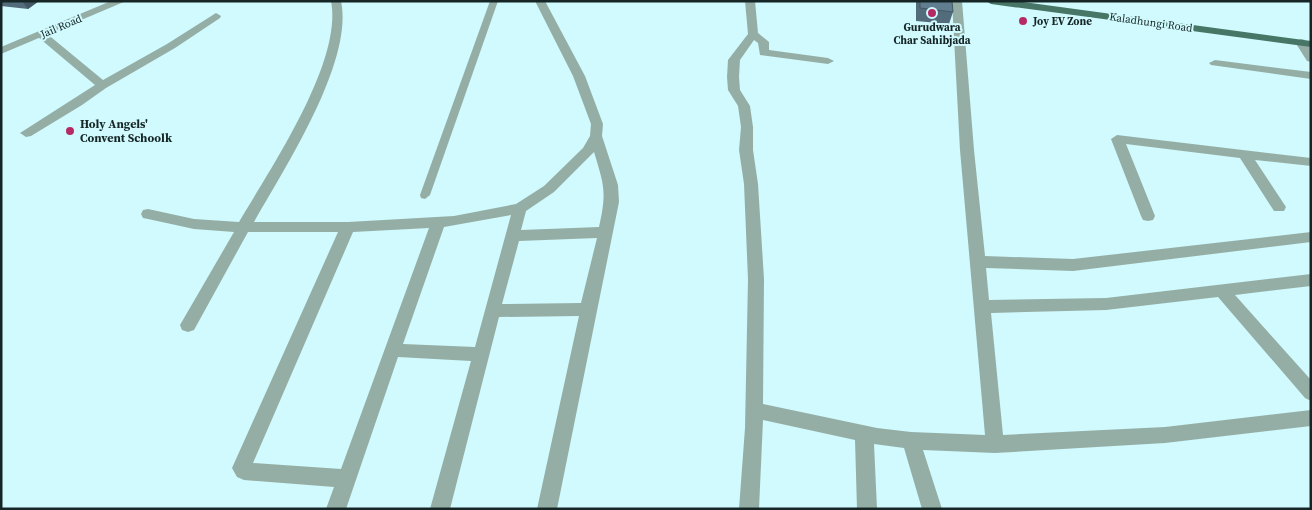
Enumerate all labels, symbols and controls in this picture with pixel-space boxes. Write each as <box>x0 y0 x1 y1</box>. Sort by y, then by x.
marker: Gurudwara Char Sahibjada <box>926 7 938 19</box>
street label: Kaladhungi Road <box>1108 9 1194 36</box>
street label: Jail Road <box>37 11 85 42</box>
place label: Joy EV Zone <box>1032 14 1092 29</box>
marker: Joy EV Zone <box>1017 15 1029 27</box>
place label: Gurudwara Char Sahibjada <box>893 20 971 48</box>
place label: Holy Angels' Convent Schoolk <box>80 116 173 146</box>
marker: Holy Angels' Convent Schoolk <box>64 125 76 137</box>

